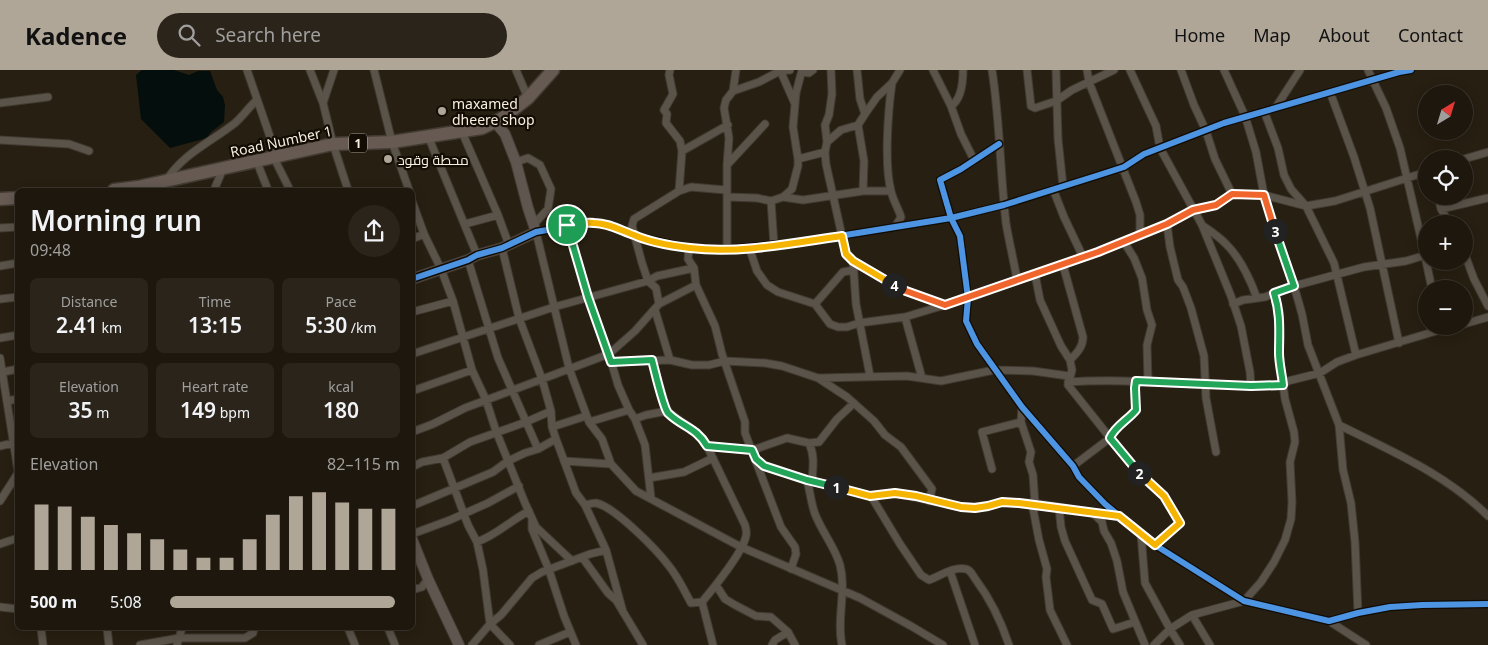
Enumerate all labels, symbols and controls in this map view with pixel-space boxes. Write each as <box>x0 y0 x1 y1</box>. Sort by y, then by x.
search box <box>157 13 507 58</box>
text: Kadence <box>25 19 127 52</box>
icon: search <box>175 21 203 49</box>
text: Search here <box>215 22 321 48</box>
text: Home <box>1174 23 1225 47</box>
text: Map <box>1253 23 1291 47</box>
text: About <box>1319 23 1370 47</box>
text: Contact <box>1398 23 1463 47</box>
north arrow <box>1418 85 1472 140</box>
map controls <box>1418 85 1473 335</box>
place label: maxamed dheere shop <box>452 94 535 129</box>
marker: maxamed dheere shop <box>436 105 448 117</box>
street label: Road Number 1 <box>228 121 334 161</box>
road number: 1 <box>349 134 367 152</box>
place label: محطة وقود <box>398 150 469 169</box>
button: locate <box>1418 150 1473 205</box>
marker: محطة وقود <box>382 153 394 165</box>
text: Morning run <box>30 201 202 239</box>
pin <box>546 204 588 246</box>
button: share <box>348 205 400 257</box>
icon: arrive <box>553 211 581 239</box>
button: + <box>1418 215 1473 270</box>
pin: 3 <box>1262 218 1288 244</box>
text: 3 <box>1271 222 1280 241</box>
text: 09:48 <box>30 239 71 261</box>
pin: 4 <box>882 272 906 298</box>
text: 4 <box>890 276 899 295</box>
button: − <box>1418 280 1473 335</box>
text: Distance <box>61 292 117 311</box>
text: Time <box>199 292 231 311</box>
text: Pace <box>326 292 356 311</box>
text: 2.41 <box>56 311 98 339</box>
text: 13:15 <box>188 311 242 339</box>
text: 5:30 <box>305 311 347 339</box>
text: km <box>98 318 122 337</box>
text: /km <box>347 318 377 337</box>
text: Elevation <box>59 377 119 396</box>
text: Heart rate <box>182 377 248 396</box>
text: kcal <box>328 377 354 396</box>
text: 35 <box>69 396 93 424</box>
text: 149 <box>180 396 216 424</box>
text: 180 <box>323 396 359 424</box>
text: m <box>93 403 109 422</box>
text: bpm <box>216 403 250 422</box>
text: Elevation <box>30 453 98 475</box>
text: 82–115 m <box>327 453 400 475</box>
pin: 2 <box>1126 460 1152 486</box>
text: 2 <box>1135 464 1144 483</box>
pin: 1 <box>824 474 848 500</box>
text: 1 <box>832 478 841 497</box>
text: 500 m <box>30 591 77 613</box>
text: 5:08 <box>110 591 142 613</box>

